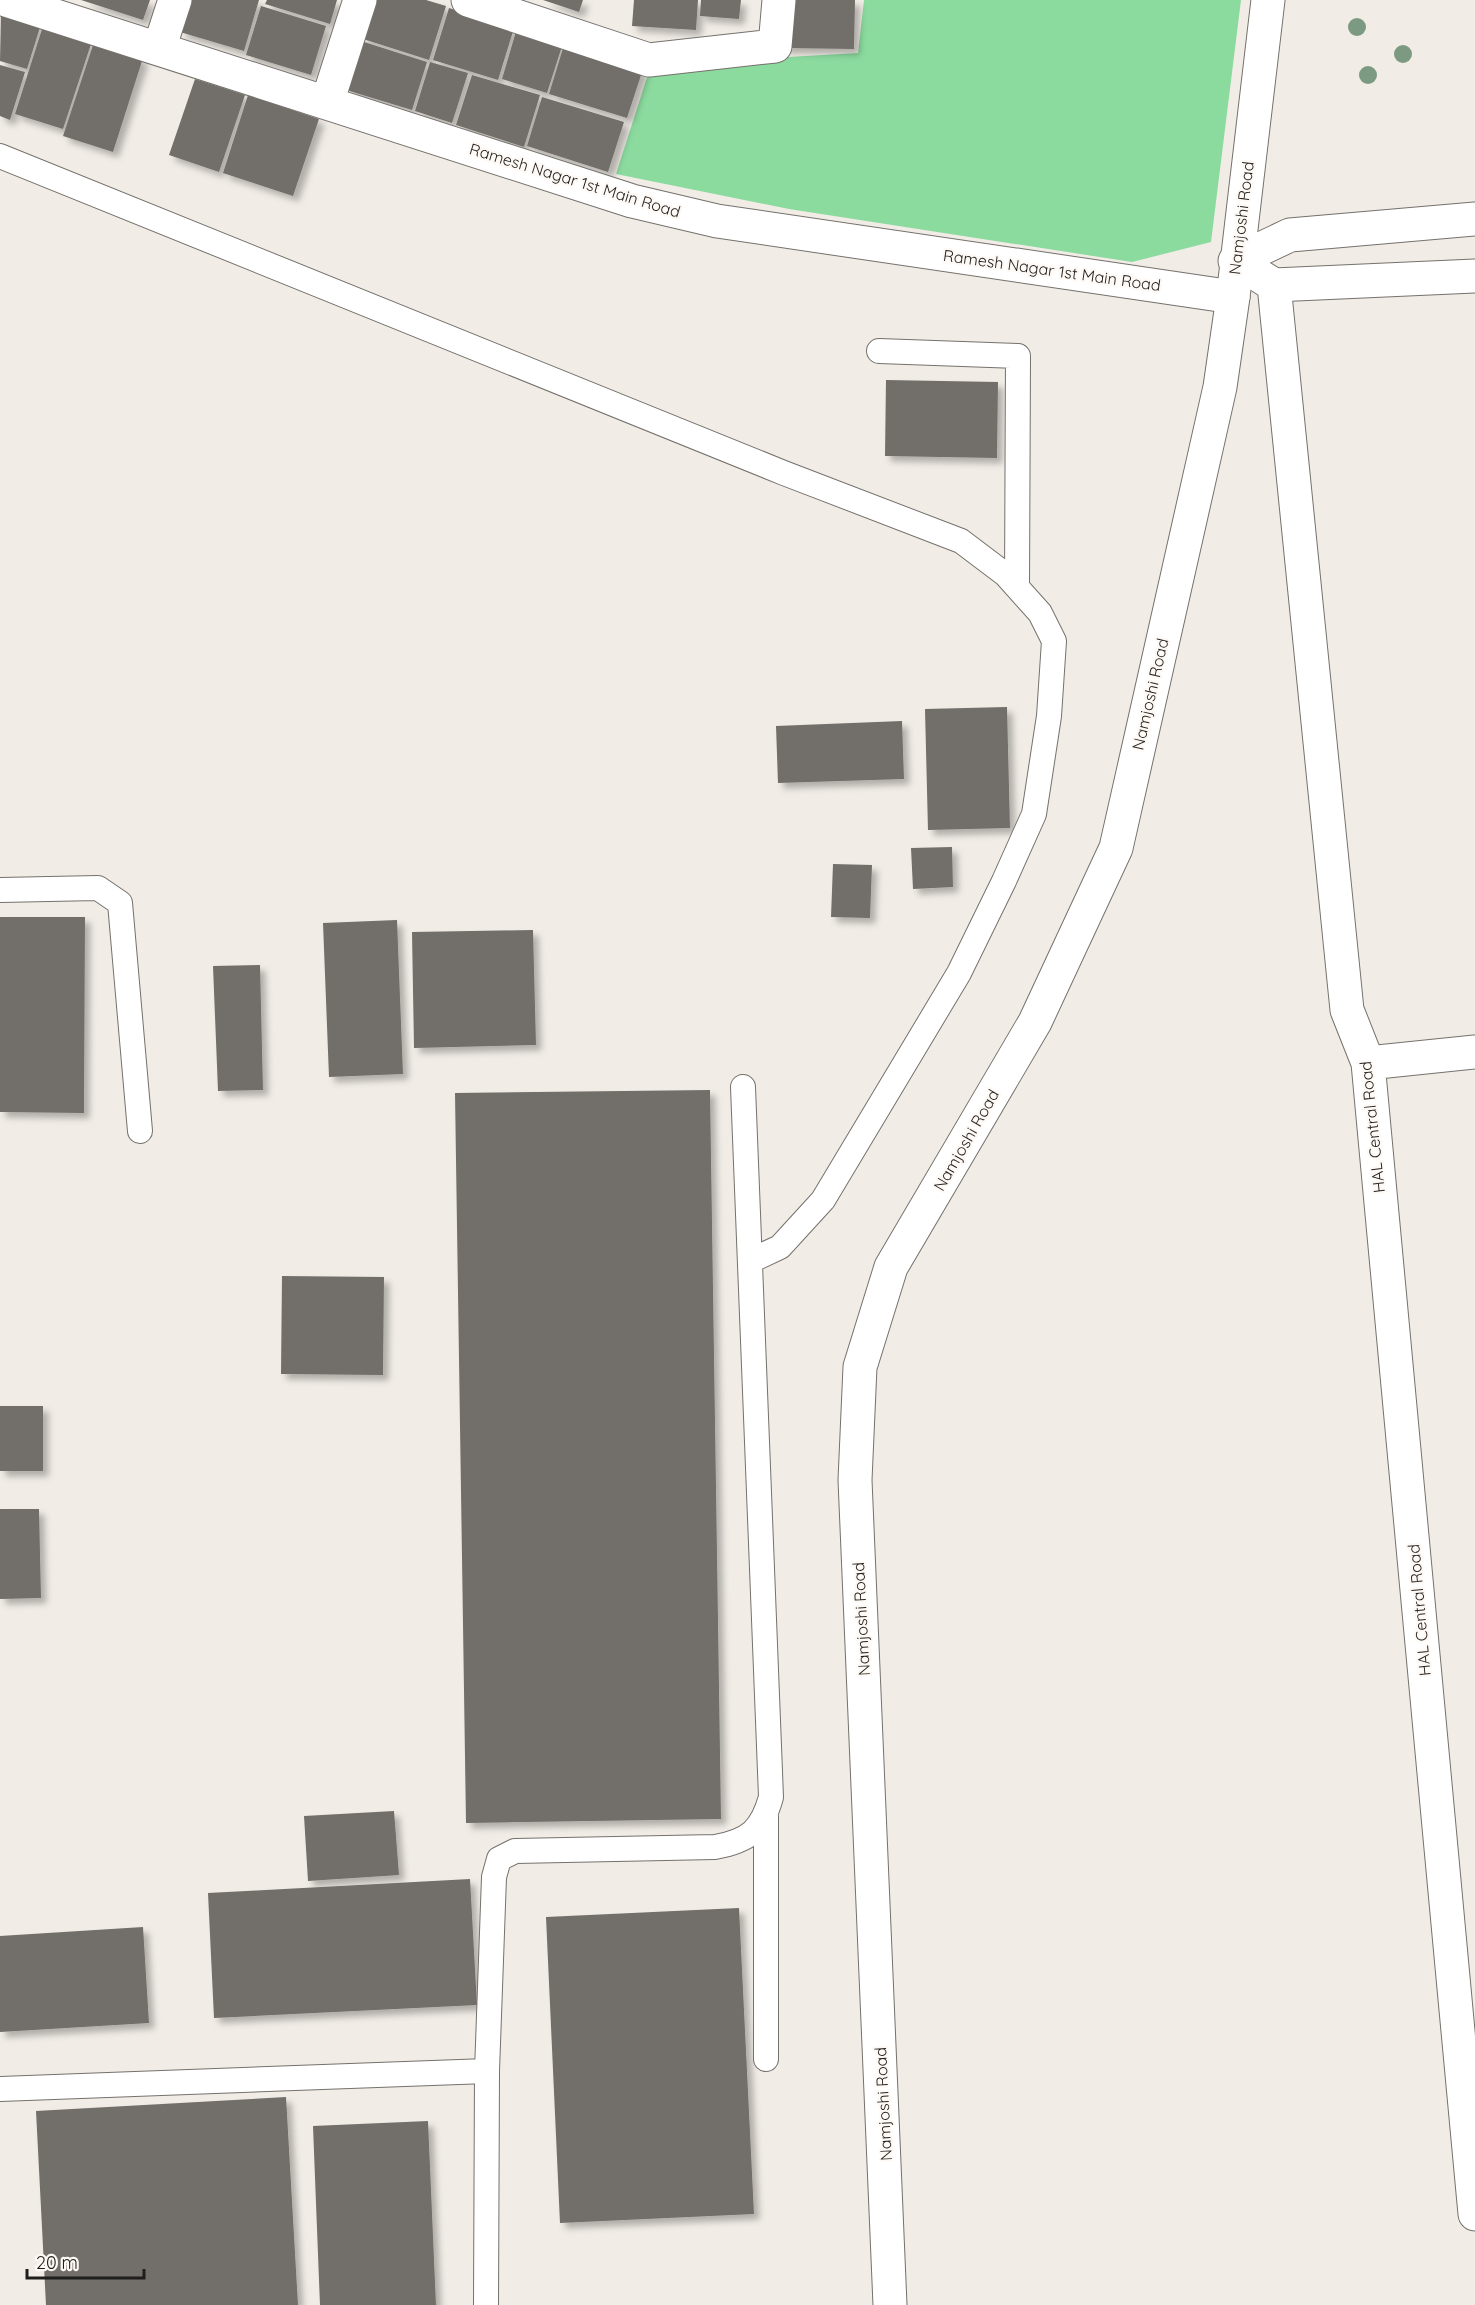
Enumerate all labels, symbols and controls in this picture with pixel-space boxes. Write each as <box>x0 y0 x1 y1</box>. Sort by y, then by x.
street label: Ramesh Nagar 1st Main Road <box>467 138 683 222</box>
street label: Namjoshi Road <box>1224 160 1258 276</box>
street label: Ramesh Nagar 1st Main Road <box>942 245 1162 295</box>
street label: Namjoshi Road <box>1127 636 1173 752</box>
street label: HAL Central Road <box>1355 1060 1389 1194</box>
street label: Namjoshi Road <box>929 1086 1003 1194</box>
street label: HAL Central Road <box>1403 1543 1435 1677</box>
street label: Namjoshi Road <box>848 1562 874 1676</box>
street label: Namjoshi Road <box>870 2047 896 2161</box>
scale bar <box>27 2242 144 2280</box>
text: 20 m <box>36 2251 78 2274</box>

